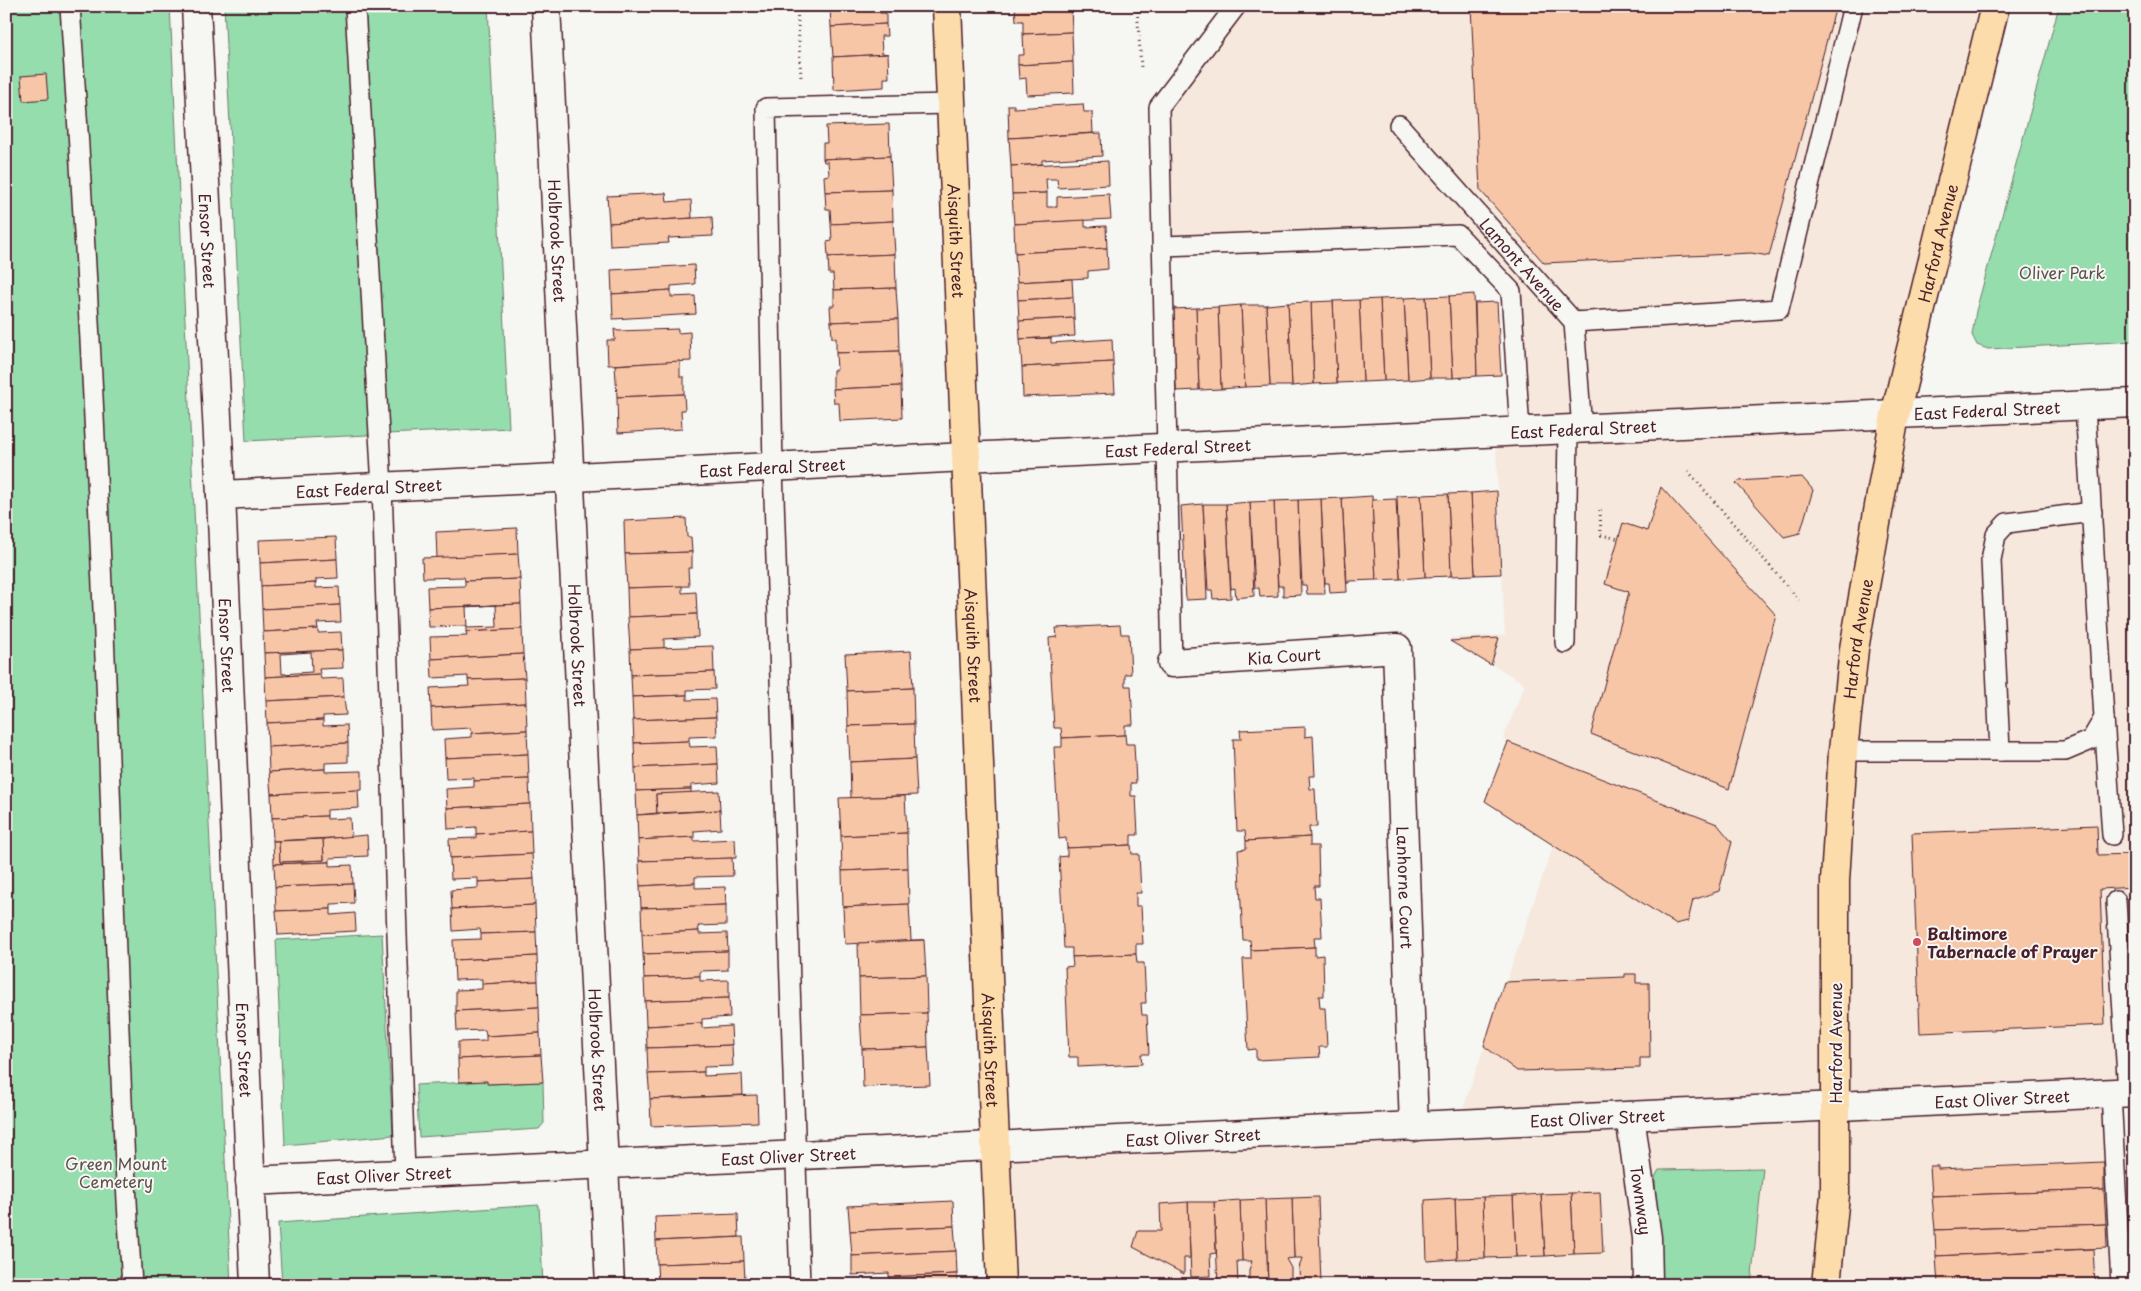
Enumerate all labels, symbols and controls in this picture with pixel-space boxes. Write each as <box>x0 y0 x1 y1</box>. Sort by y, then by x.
street label: Holbrook Street <box>543 179 573 303</box>
street label: Harford Avenue <box>1911 181 1963 305</box>
street label: Aisquith Street <box>943 183 971 299</box>
street label: Ensor Street <box>194 193 222 289</box>
street label: Lamont Avenue <box>1475 212 1571 316</box>
park label: Oliver Park <box>2019 260 2105 284</box>
street label: East Federal Street <box>1913 394 2061 425</box>
street label: East Federal Street <box>1510 413 1658 444</box>
street label: East Federal Street <box>1104 432 1252 463</box>
street label: East Federal Street <box>699 451 847 483</box>
street label: East Federal Street <box>295 472 443 503</box>
street label: Harford Avenue <box>1837 576 1878 700</box>
street label: Holbrook Street <box>563 583 593 708</box>
street label: Aisquith Street <box>960 588 988 704</box>
street label: Ensor Street <box>213 597 241 693</box>
street label: Kia Court <box>1246 641 1322 670</box>
street label: Lanhorne Court <box>1391 826 1420 950</box>
place label: Baltimore Tabernacle of Prayer <box>1927 921 2099 963</box>
marker: Baltimore Tabernacle of Prayer <box>1911 936 1923 948</box>
street label: Harford Avenue <box>1823 982 1847 1104</box>
street label: Holbrook Street <box>583 988 613 1112</box>
street label: Aisquith Street <box>977 992 1006 1108</box>
street label: Ensor Street <box>231 1002 259 1098</box>
street label: East Oliver Street <box>1934 1083 2071 1113</box>
street label: East Oliver Street <box>1529 1102 1666 1133</box>
street label: East Oliver Street <box>1125 1121 1262 1152</box>
street label: East Oliver Street <box>720 1140 857 1171</box>
park label: Green Mount Cemetery <box>65 1151 167 1193</box>
street label: East Oliver Street <box>316 1159 452 1190</box>
street label: Townway <box>1625 1164 1658 1236</box>

